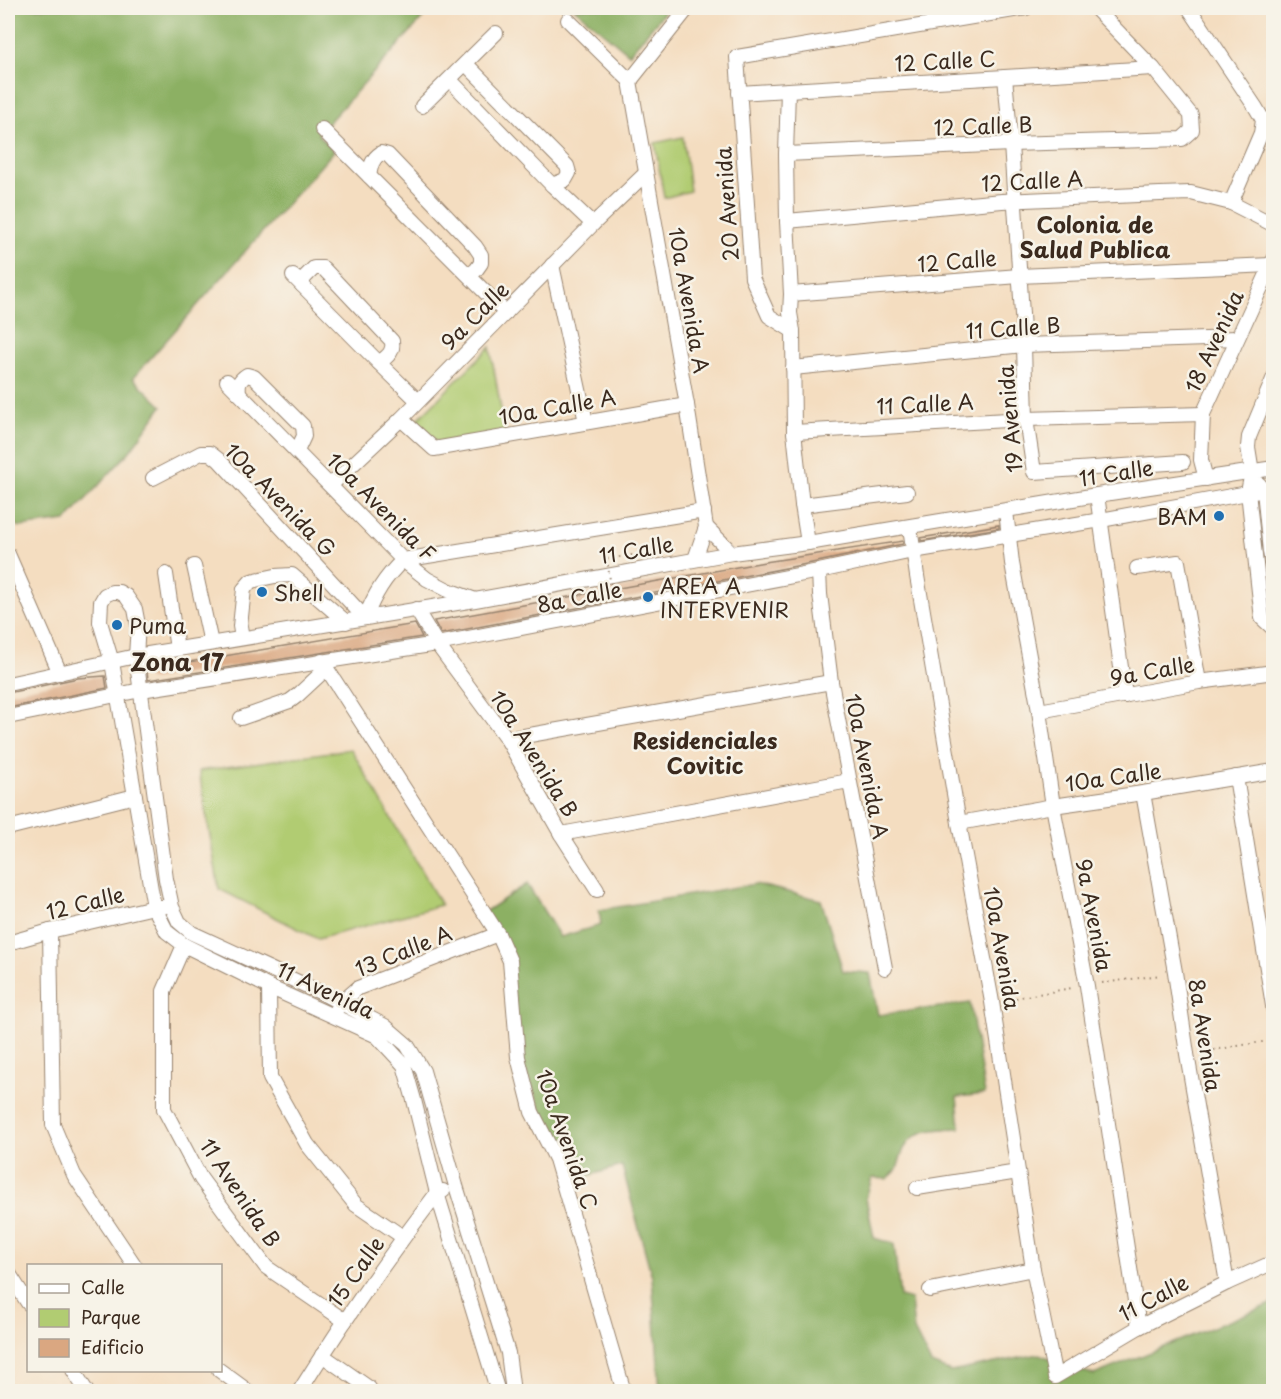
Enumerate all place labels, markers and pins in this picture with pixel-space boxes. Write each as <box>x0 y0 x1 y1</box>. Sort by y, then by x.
place label: BAM <box>1157 500 1207 532</box>
marker: BAM <box>1212 509 1226 523</box>
place label: AREA A INTERVENIR <box>660 569 789 625</box>
place label: Shell <box>274 576 323 608</box>
marker: Shell <box>255 585 269 599</box>
marker: AREA A INTERVENIR <box>641 590 655 604</box>
place label: Puma <box>129 609 186 641</box>
marker: Puma <box>110 618 124 632</box>

